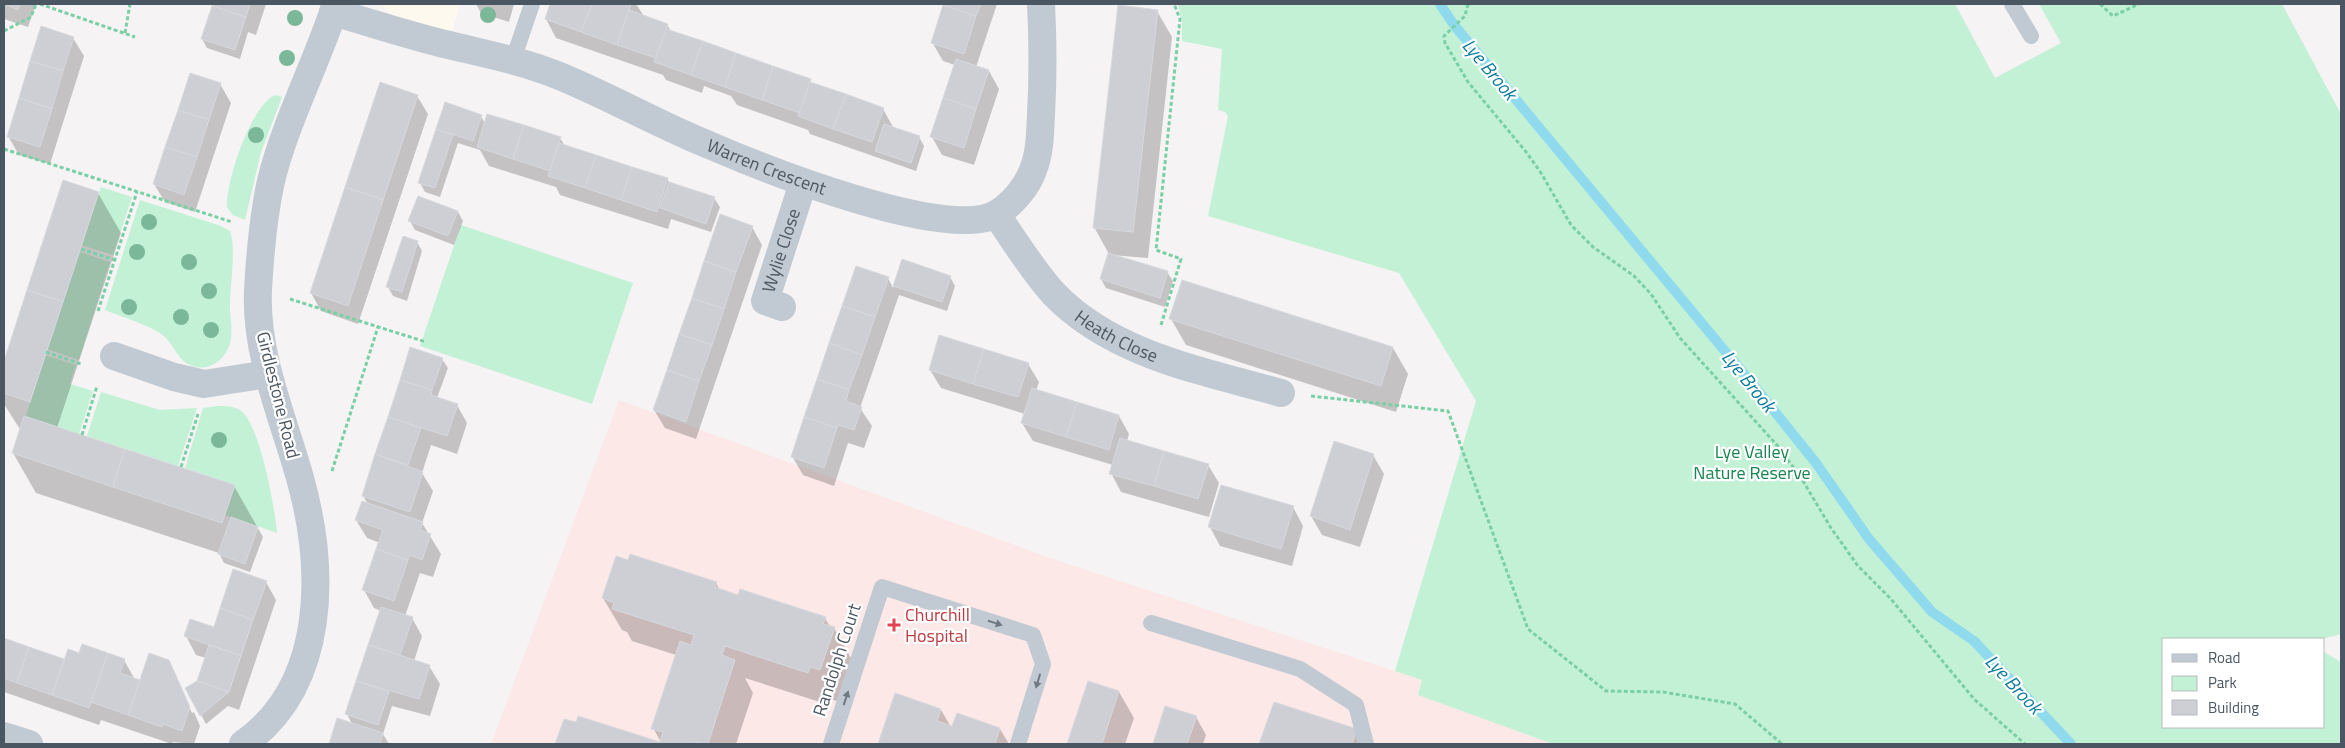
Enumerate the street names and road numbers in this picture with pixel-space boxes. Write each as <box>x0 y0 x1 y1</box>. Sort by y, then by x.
street label: Warren Crescent <box>703 132 830 202</box>
street label: Wylie Close <box>755 205 807 296</box>
street label: Heath Close <box>1069 303 1162 369</box>
street label: Girdlestone Road <box>250 329 307 461</box>
street label: Randolph Court <box>806 599 868 720</box>

